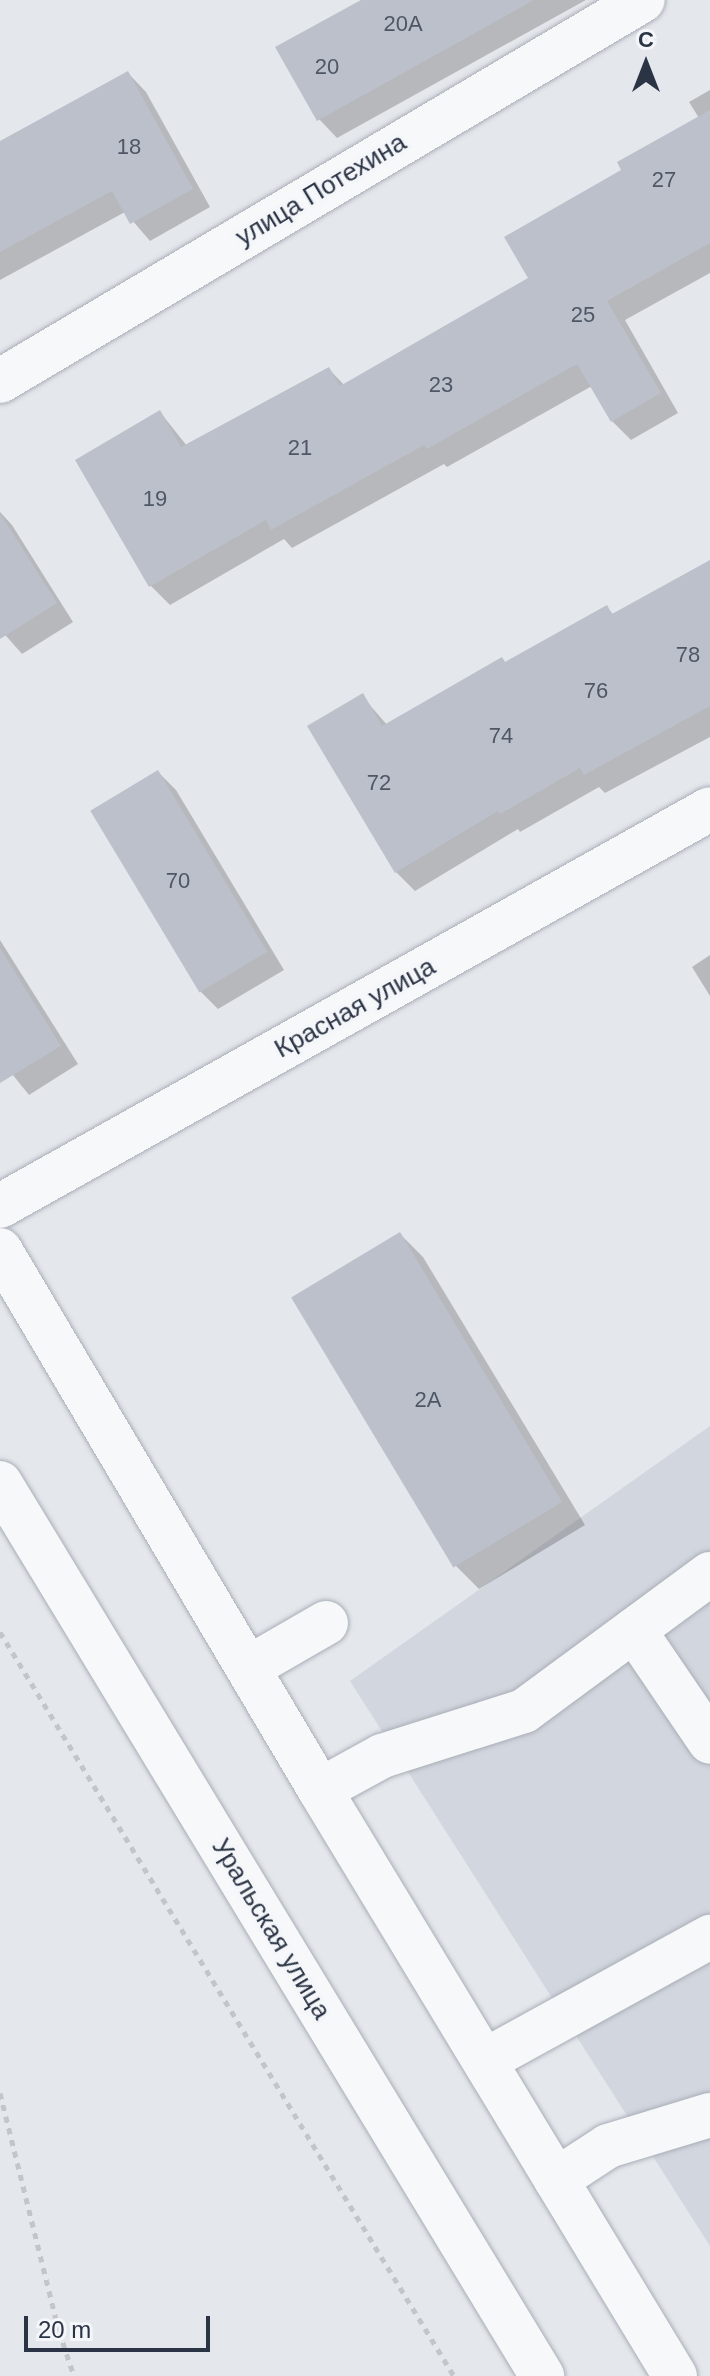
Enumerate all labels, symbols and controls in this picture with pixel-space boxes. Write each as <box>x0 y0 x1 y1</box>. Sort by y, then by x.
house number: 20А <box>383 11 423 37</box>
north arrow <box>606 24 686 104</box>
text: С <box>638 27 654 52</box>
house number: 20 <box>315 54 339 80</box>
street label: улица Потехина <box>230 127 412 253</box>
house number: 18 <box>117 134 141 160</box>
house number: 27 <box>652 167 676 193</box>
house number: 25 <box>571 302 595 328</box>
house number: 23 <box>429 372 453 398</box>
house number: 21 <box>288 435 312 461</box>
house number: 19 <box>143 486 167 512</box>
house number: 78 <box>676 642 700 668</box>
house number: 76 <box>584 678 608 704</box>
house number: 74 <box>489 723 513 749</box>
house number: 72 <box>367 770 391 796</box>
house number: 70 <box>166 868 190 894</box>
street label: Красная улица <box>269 951 441 1065</box>
house number: 2А <box>415 1387 441 1413</box>
street label: Уральская улица <box>205 1833 337 2025</box>
scale bar <box>28 2300 214 2350</box>
text: 20 m <box>38 2316 91 2343</box>

